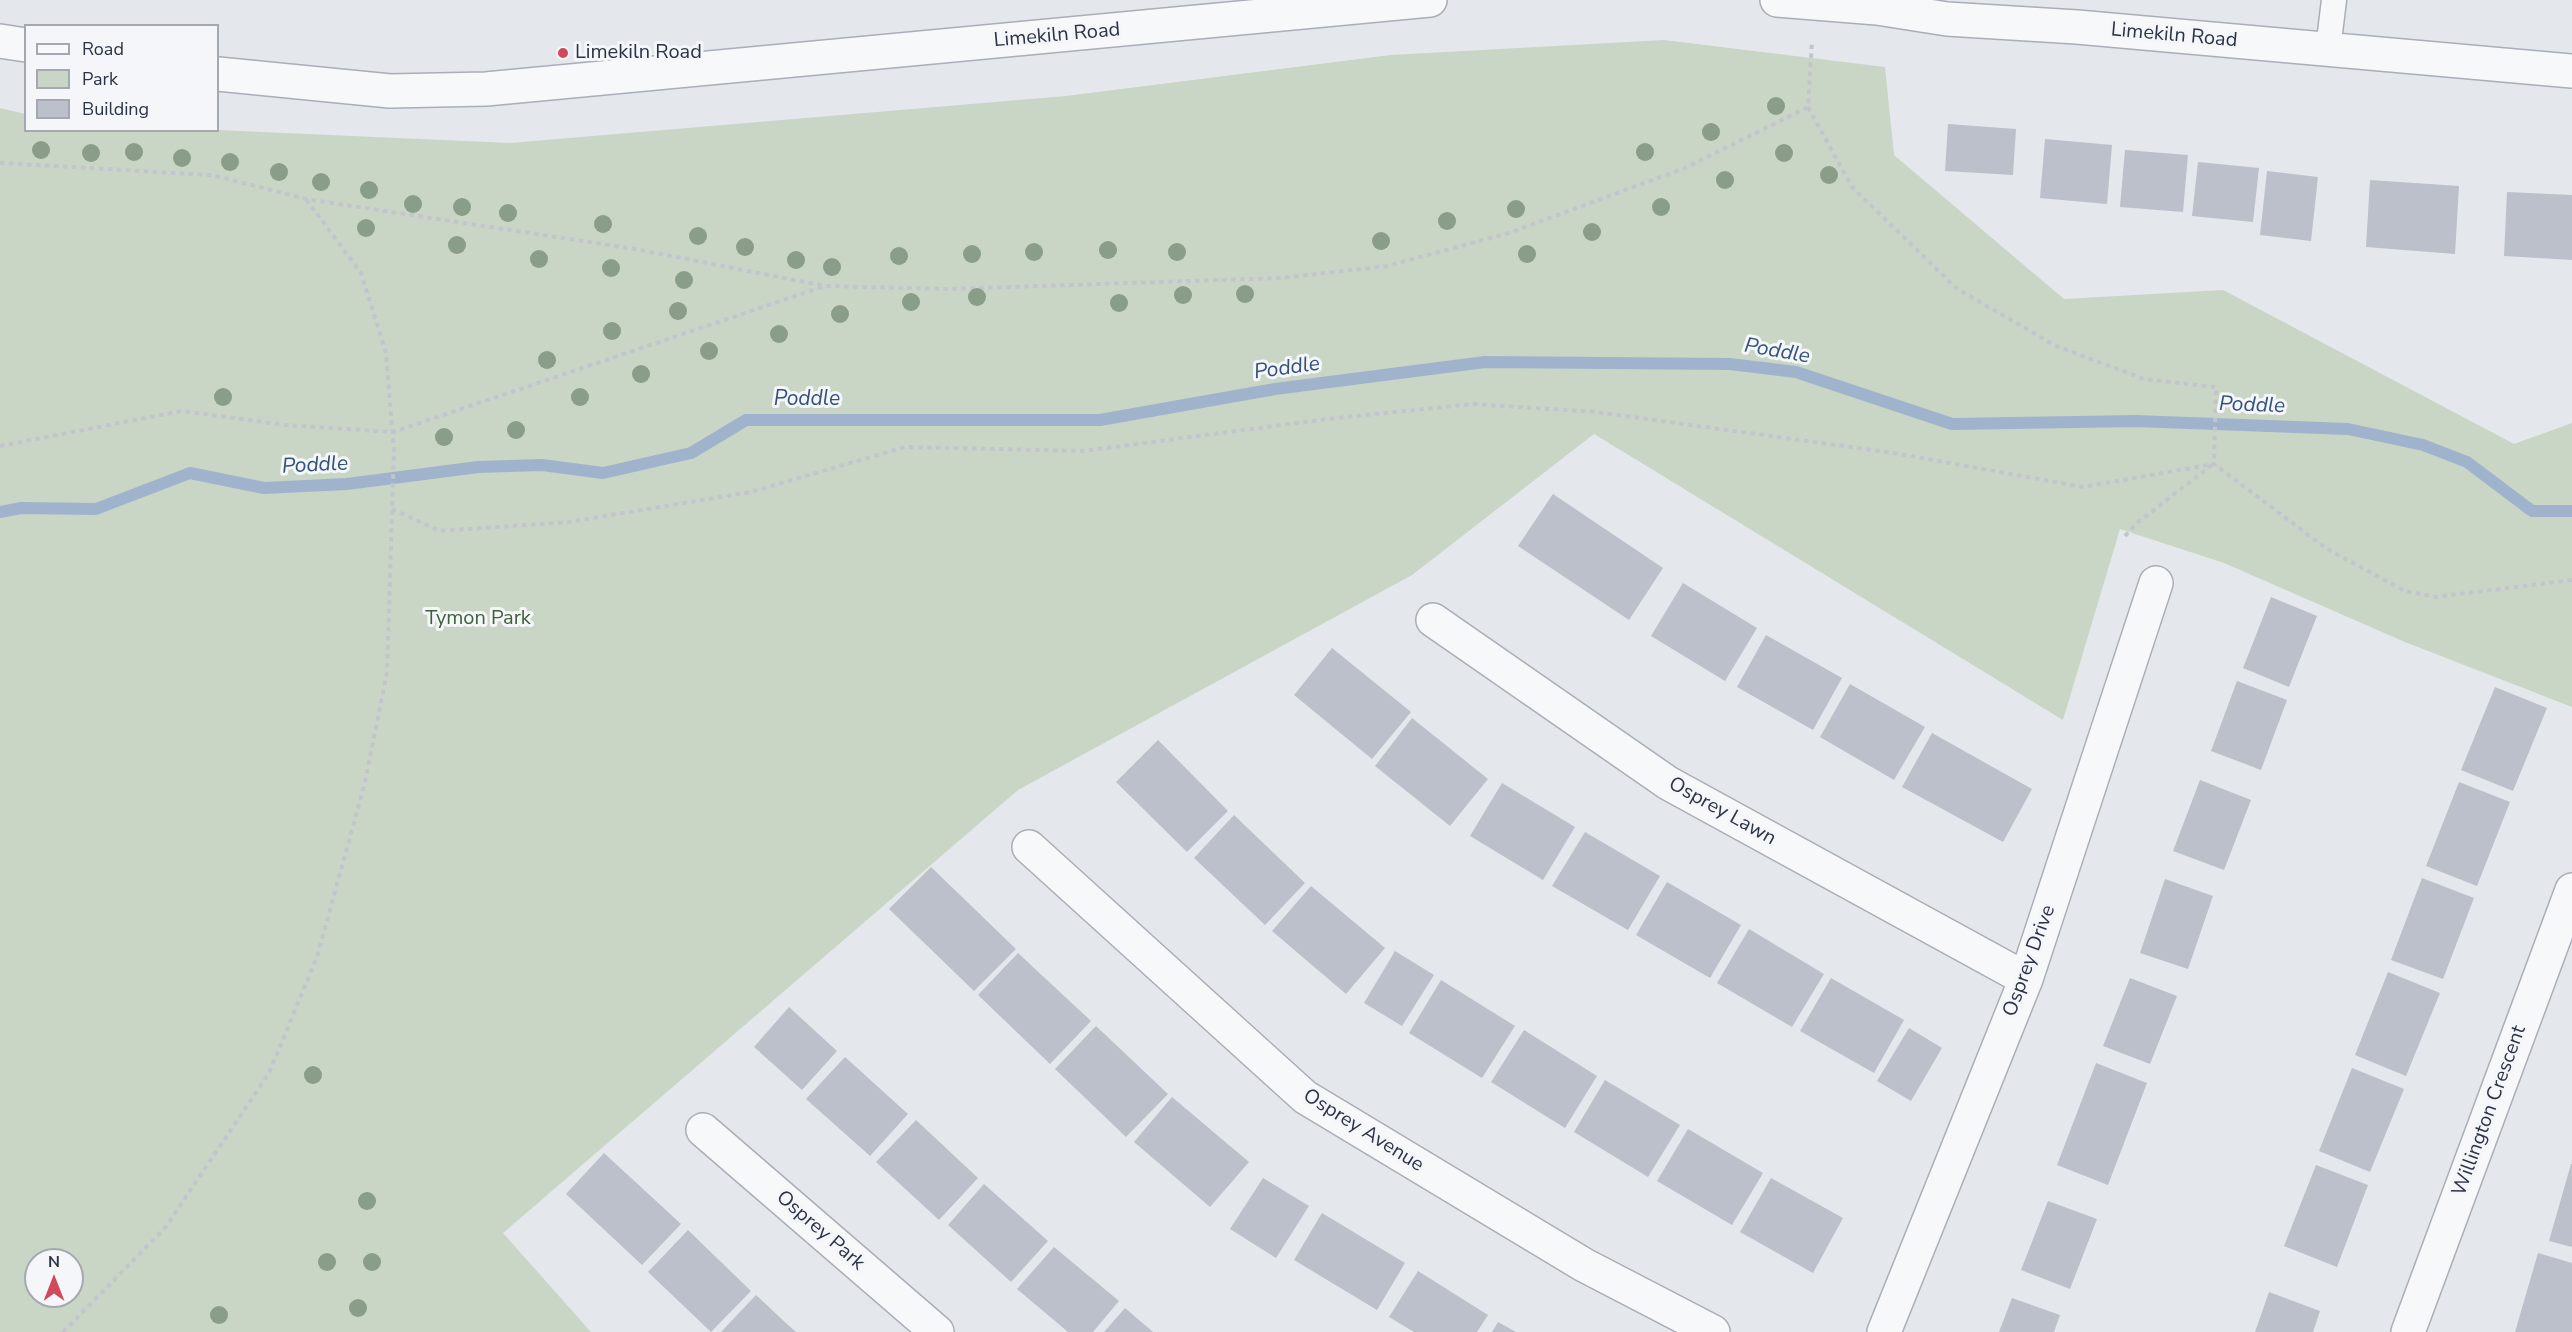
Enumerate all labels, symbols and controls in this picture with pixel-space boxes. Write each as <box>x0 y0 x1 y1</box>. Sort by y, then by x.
street label: Limekiln Road <box>993 19 1121 53</box>
street label: Limekiln Road <box>2110 19 2238 53</box>
legend <box>24 24 219 132</box>
text: Road <box>82 37 124 61</box>
place label: Limekiln Road <box>575 41 702 65</box>
marker: Limekiln Road <box>556 46 570 60</box>
text: Park <box>82 67 118 91</box>
text: Building <box>82 97 149 121</box>
water label: Poddle <box>1742 334 1812 370</box>
water label: Poddle <box>1252 352 1322 386</box>
water label: Poddle <box>774 387 840 413</box>
water label: Poddle <box>2218 392 2286 420</box>
water label: Poddle <box>281 452 349 480</box>
park label: Tymon Park <box>425 607 531 631</box>
street label: Osprey Lawn <box>1664 773 1780 851</box>
street label: Osprey Drive <box>1999 902 2061 1020</box>
street label: Willington Crescent <box>2448 1023 2532 1199</box>
street label: Osprey Avenue <box>1298 1084 1428 1178</box>
street label: Osprey Park <box>771 1186 869 1276</box>
north arrow <box>24 1248 84 1308</box>
text: N <box>48 1251 60 1273</box>

